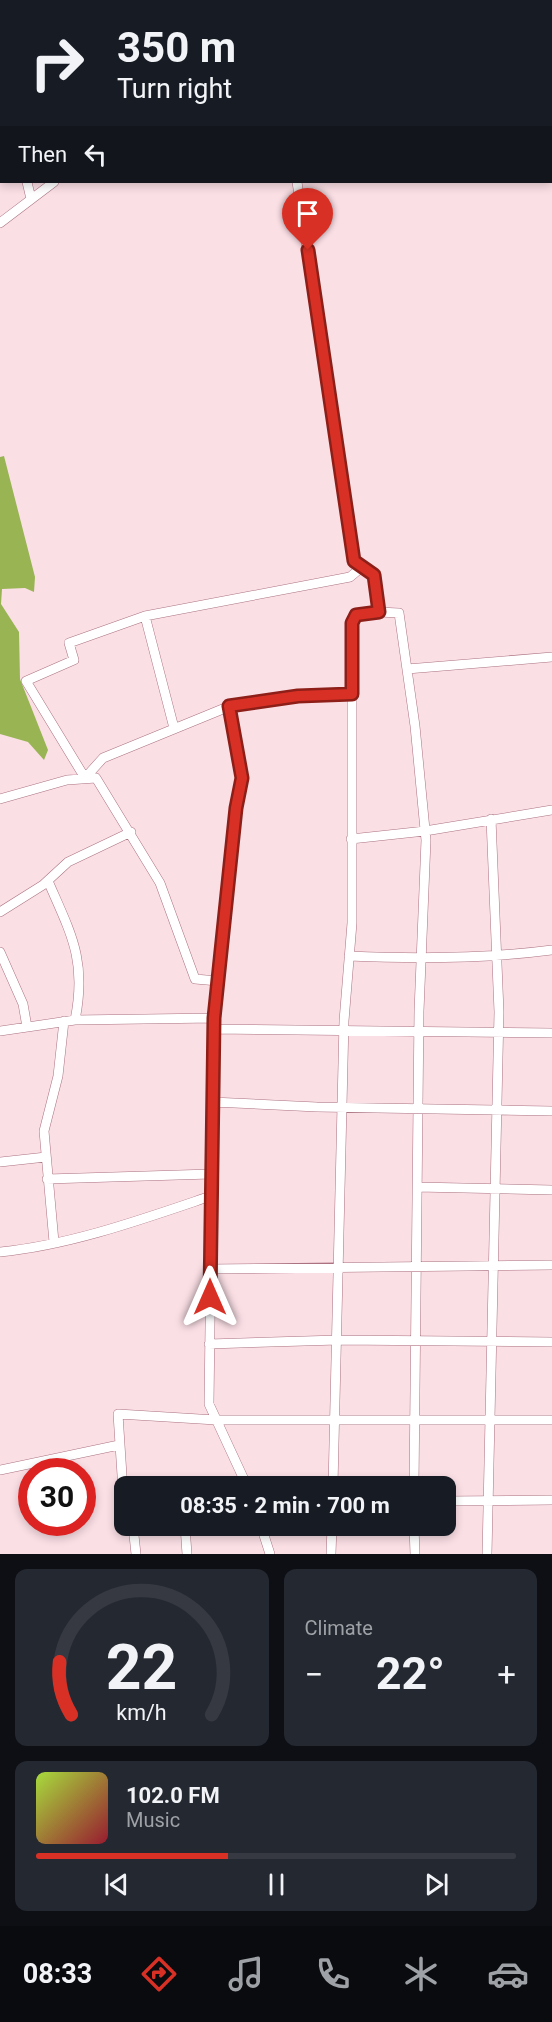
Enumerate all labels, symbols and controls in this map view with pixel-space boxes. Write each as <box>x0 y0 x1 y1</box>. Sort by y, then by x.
text: 350 m <box>117 23 236 72</box>
icon: right <box>18 24 96 102</box>
text: Turn right <box>117 73 232 105</box>
icon: left <box>79 138 112 171</box>
text: Then <box>18 142 67 167</box>
pin <box>282 188 333 250</box>
icon: arrive <box>291 197 324 230</box>
position arrow <box>178 1265 242 1329</box>
speed limit sign: 30 <box>18 1458 96 1536</box>
text: 08:35 · 2 min · 700 m <box>180 1493 390 1518</box>
text: Climate <box>305 1616 373 1640</box>
text: 22 <box>106 1631 178 1704</box>
text: 22° <box>376 1647 445 1700</box>
text: − <box>305 1655 323 1694</box>
text: + <box>497 1655 516 1694</box>
text: km/h <box>117 1700 167 1725</box>
text: 102.0 FM <box>126 1783 220 1808</box>
text: Music <box>126 1808 180 1832</box>
icon: previous <box>100 1868 133 1901</box>
icon: pause <box>260 1868 293 1901</box>
icon: next <box>420 1868 453 1901</box>
icon: directions <box>138 1953 180 1995</box>
icon: music <box>225 1953 267 1995</box>
icon: phone <box>312 1953 354 1995</box>
icon: climate <box>400 1953 442 1995</box>
icon: car <box>487 1953 529 1995</box>
text: 08:33 <box>23 1958 92 1990</box>

